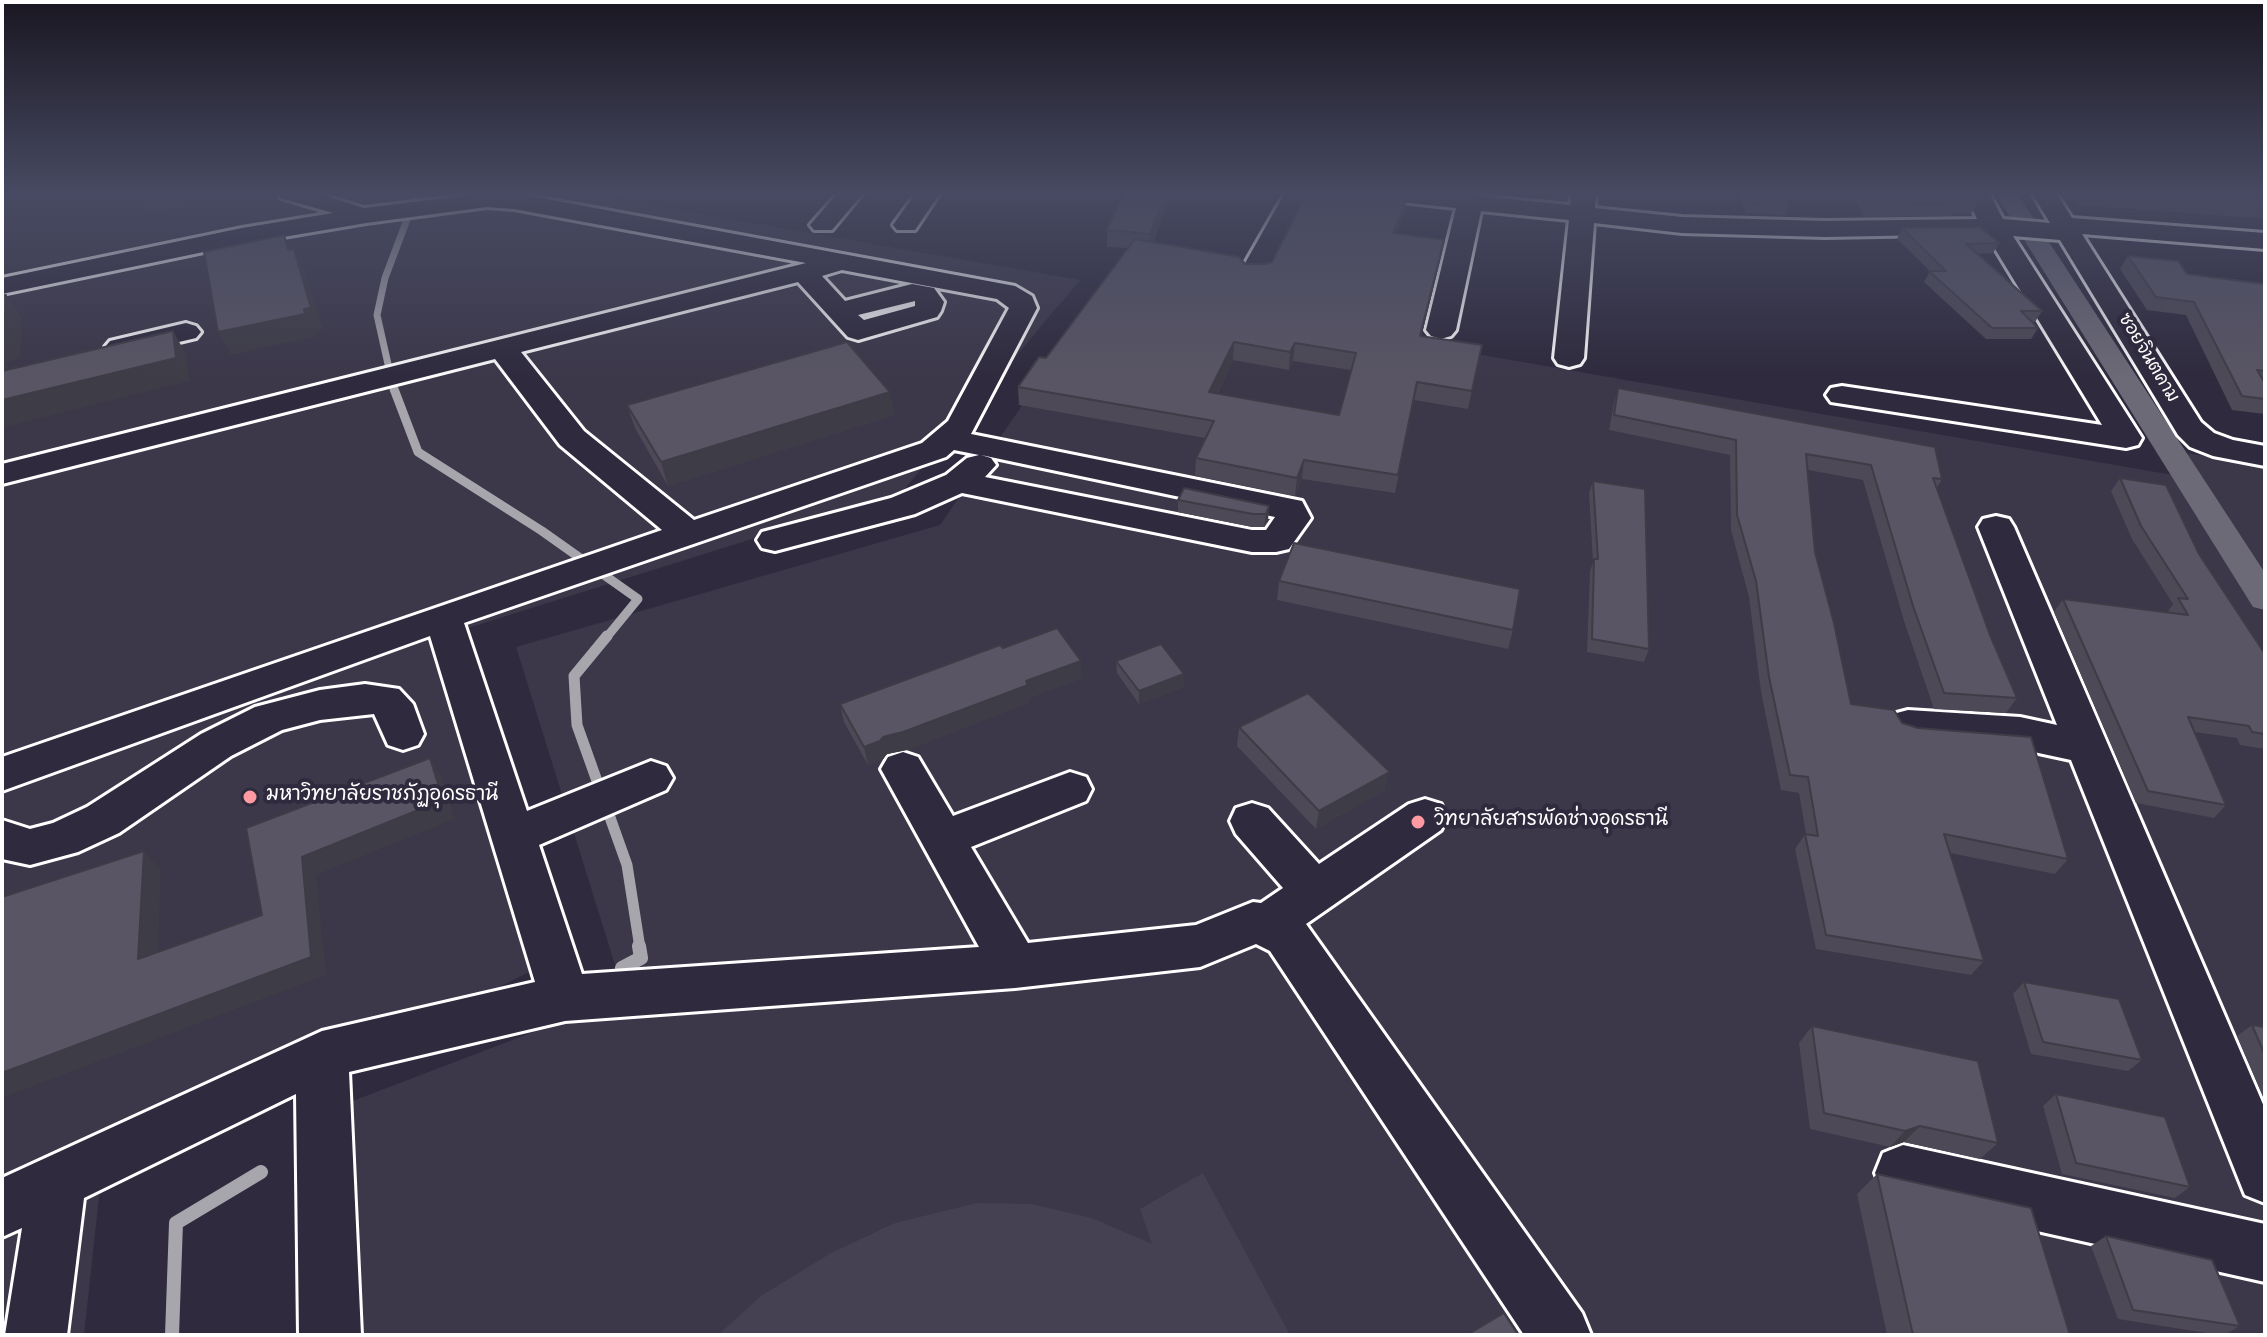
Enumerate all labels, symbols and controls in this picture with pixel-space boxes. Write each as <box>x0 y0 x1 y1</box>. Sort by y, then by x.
street label: ซอยจินตคาม <box>2112 310 2182 408</box>
place label: มหาวิทยาลัยราชภัฏอุดรธานี <box>266 785 498 809</box>
marker: มหาวิทยาลัยราชภัฏอุดรธานี <box>241 788 259 806</box>
place label: วิทยาลัยสารพัดช่างอุดรธานี <box>1434 810 1668 834</box>
marker: วิทยาลัยสารพัดช่างอุดรธานี <box>1409 813 1427 831</box>

